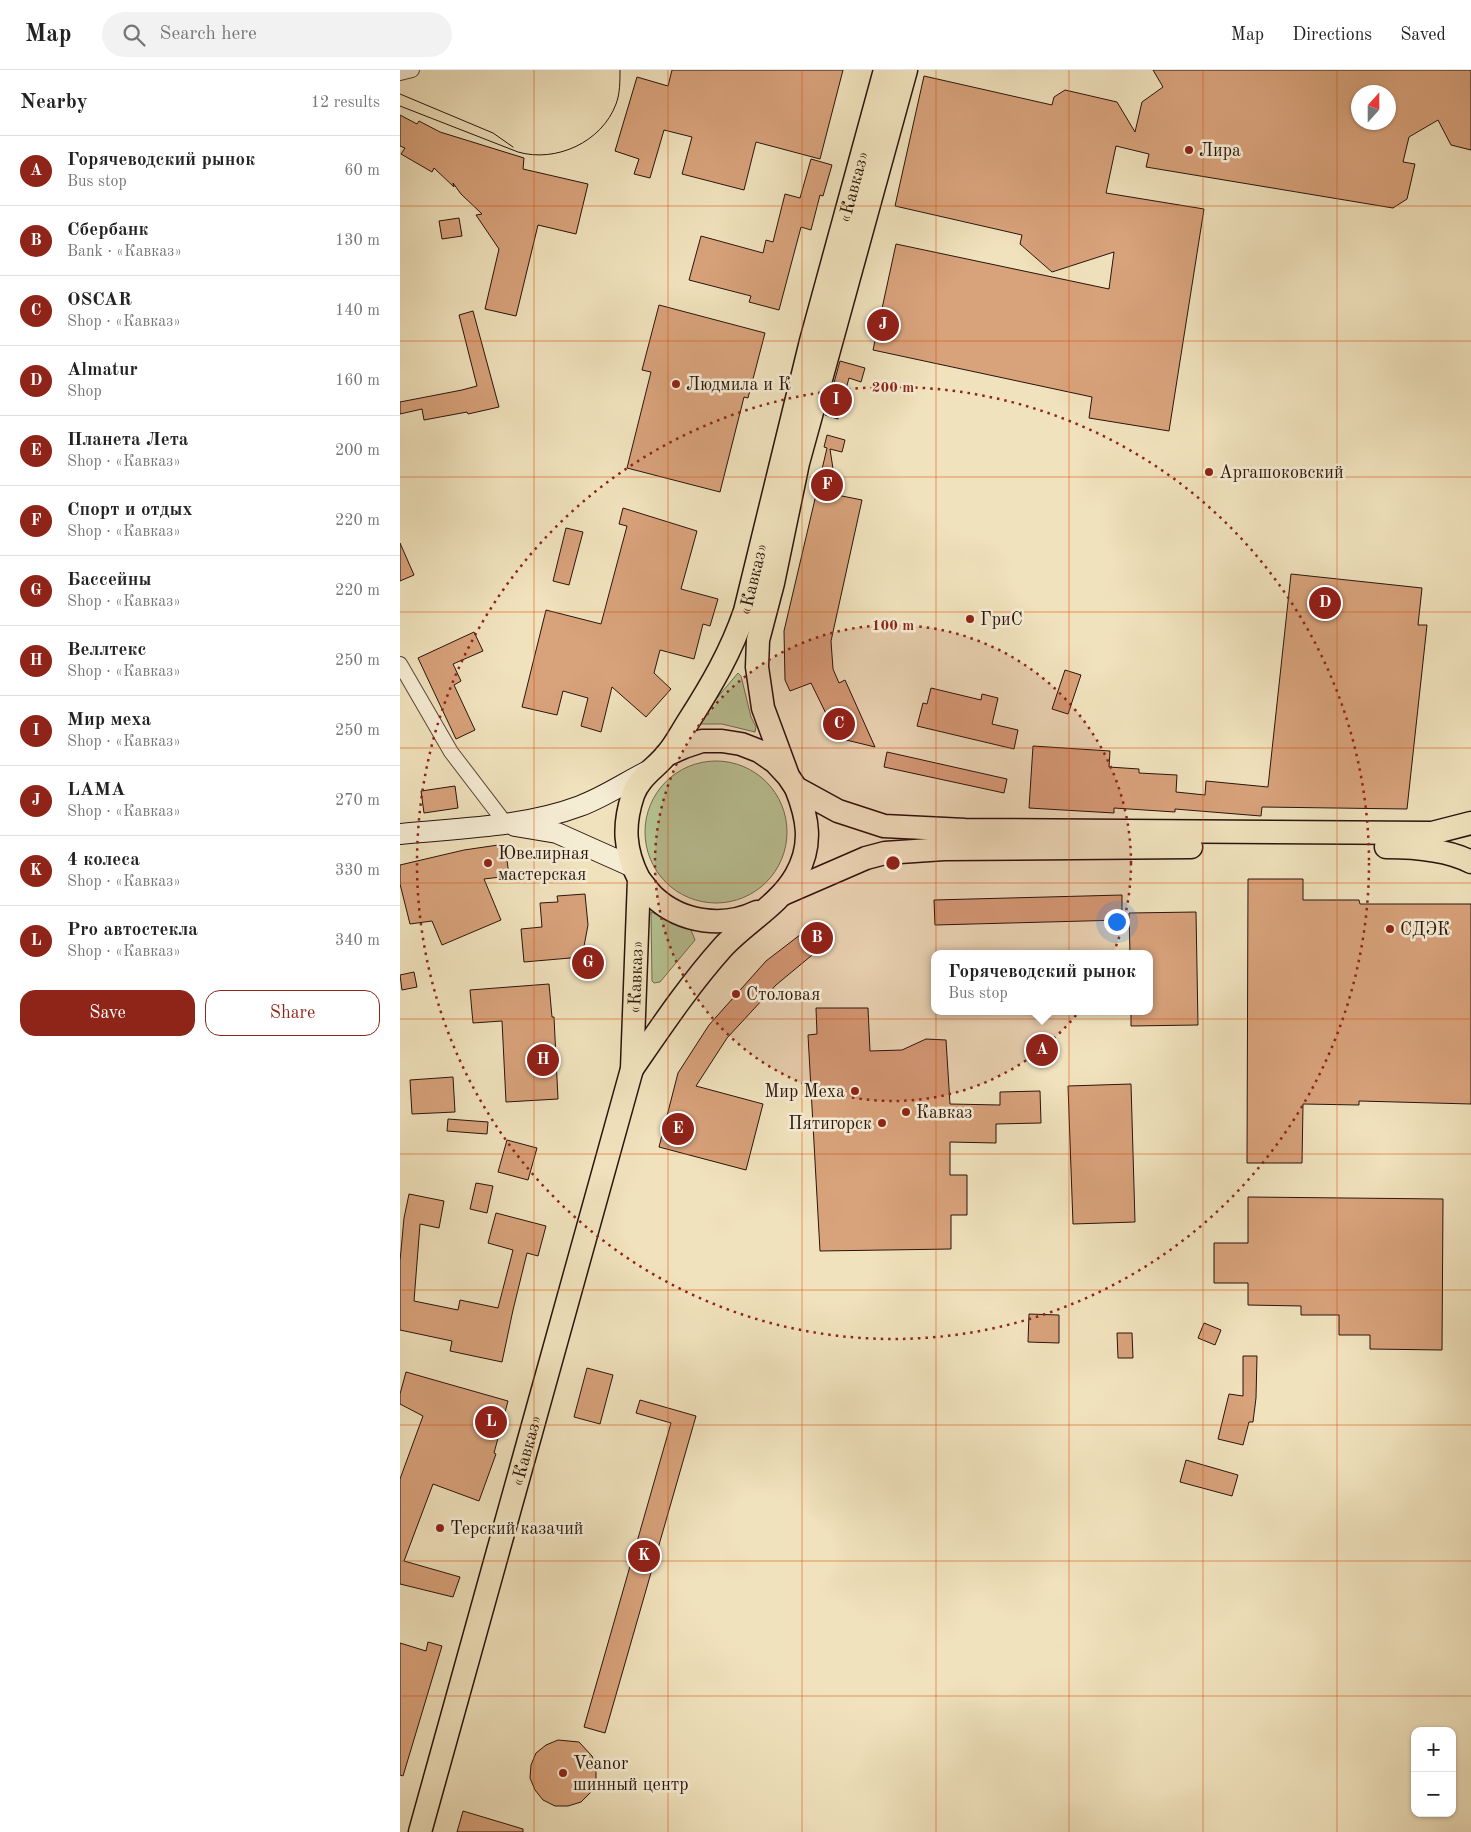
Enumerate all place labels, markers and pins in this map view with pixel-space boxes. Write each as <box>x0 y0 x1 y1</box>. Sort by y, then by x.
place label: Лира <box>1199 142 1241 160</box>
marker: Лира <box>1183 144 1195 156</box>
pin: J <box>867 306 899 344</box>
place label: Людмила и К <box>686 376 791 394</box>
marker: Людмила и К <box>670 378 682 390</box>
pin: I <box>820 381 852 419</box>
place label: Аргашоковский <box>1219 464 1344 482</box>
pin: F <box>811 466 843 504</box>
marker: Аргашоковский <box>1203 466 1215 478</box>
pin: D <box>1309 584 1341 622</box>
place label: ГриС <box>980 611 1023 629</box>
marker: ГриС <box>964 613 976 625</box>
pin: C <box>823 705 855 743</box>
place label: Ювелирная мастерская <box>498 845 589 884</box>
centre of rings <box>884 854 902 872</box>
marker: Ювелирная мастерская <box>482 857 494 869</box>
pin: B <box>801 919 833 957</box>
place label: СДЭК <box>1400 921 1450 939</box>
marker: СДЭК <box>1384 923 1396 935</box>
pin: G <box>572 944 604 982</box>
place label: Столовая <box>746 986 820 1004</box>
marker: Столовая <box>730 988 742 1000</box>
pin: A <box>1026 1031 1058 1069</box>
pin: H <box>527 1041 559 1079</box>
place label: Мир Меха <box>764 1083 845 1101</box>
marker: Мир Меха <box>849 1085 861 1097</box>
place label: Кавказ <box>916 1104 973 1122</box>
marker: Кавказ <box>900 1106 912 1118</box>
pin: E <box>662 1110 694 1148</box>
place label: Пятигорск <box>788 1115 872 1133</box>
marker: Пятигорск <box>876 1117 888 1129</box>
pin: L <box>475 1403 507 1441</box>
place label: Терский казачий <box>450 1520 584 1538</box>
marker: Терский казачий <box>434 1522 446 1534</box>
pin: K <box>628 1537 660 1575</box>
place label: Veanor шинный центр <box>573 1755 689 1794</box>
marker: Veanor шинный центр <box>557 1767 569 1779</box>

